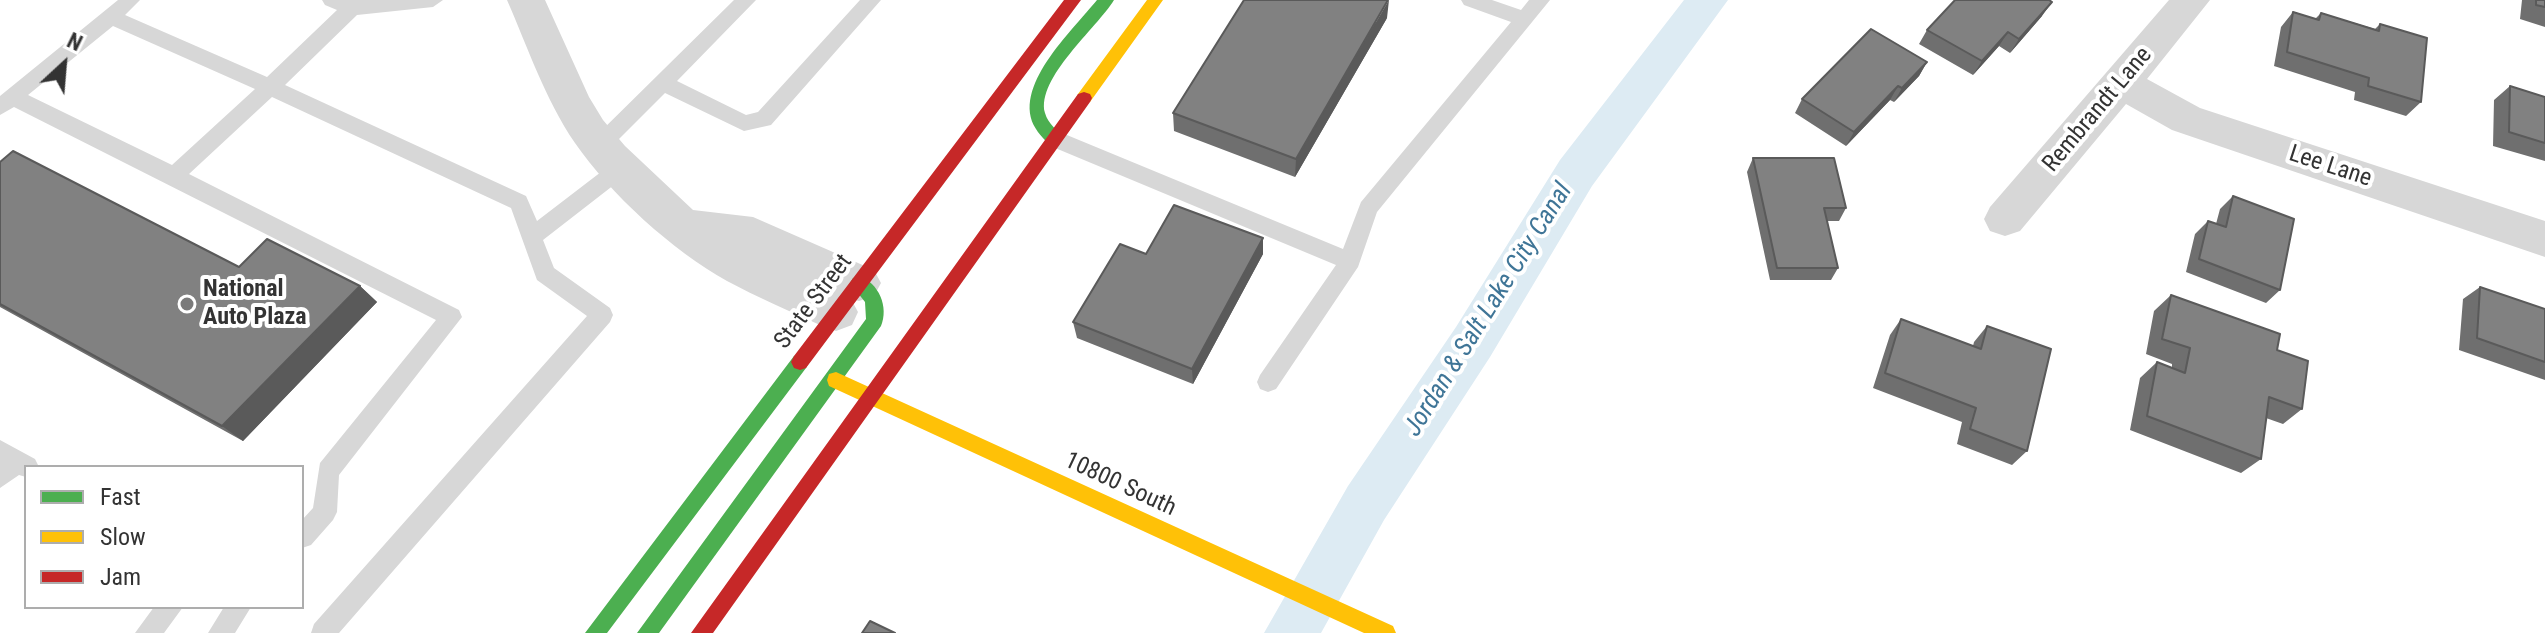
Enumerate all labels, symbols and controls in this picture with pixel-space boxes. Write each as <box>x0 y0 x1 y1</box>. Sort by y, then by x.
north arrow <box>24 24 104 104</box>
text: N <box>63 28 86 56</box>
street label: Rembrandt Lane <box>2037 42 2159 178</box>
street label: Lee Lane <box>2285 140 2375 194</box>
water label: Jordan & Salt Lake City Canal <box>1398 178 1580 442</box>
street label: State Street <box>769 249 859 355</box>
place label: National Auto Plaza <box>203 276 307 332</box>
marker: National Auto Plaza <box>178 295 196 313</box>
street label: 10800 South <box>1060 447 1180 523</box>
legend <box>24 465 304 609</box>
text: Fast <box>100 483 141 511</box>
text: Slow <box>100 523 146 551</box>
text: Jam <box>100 563 141 591</box>

